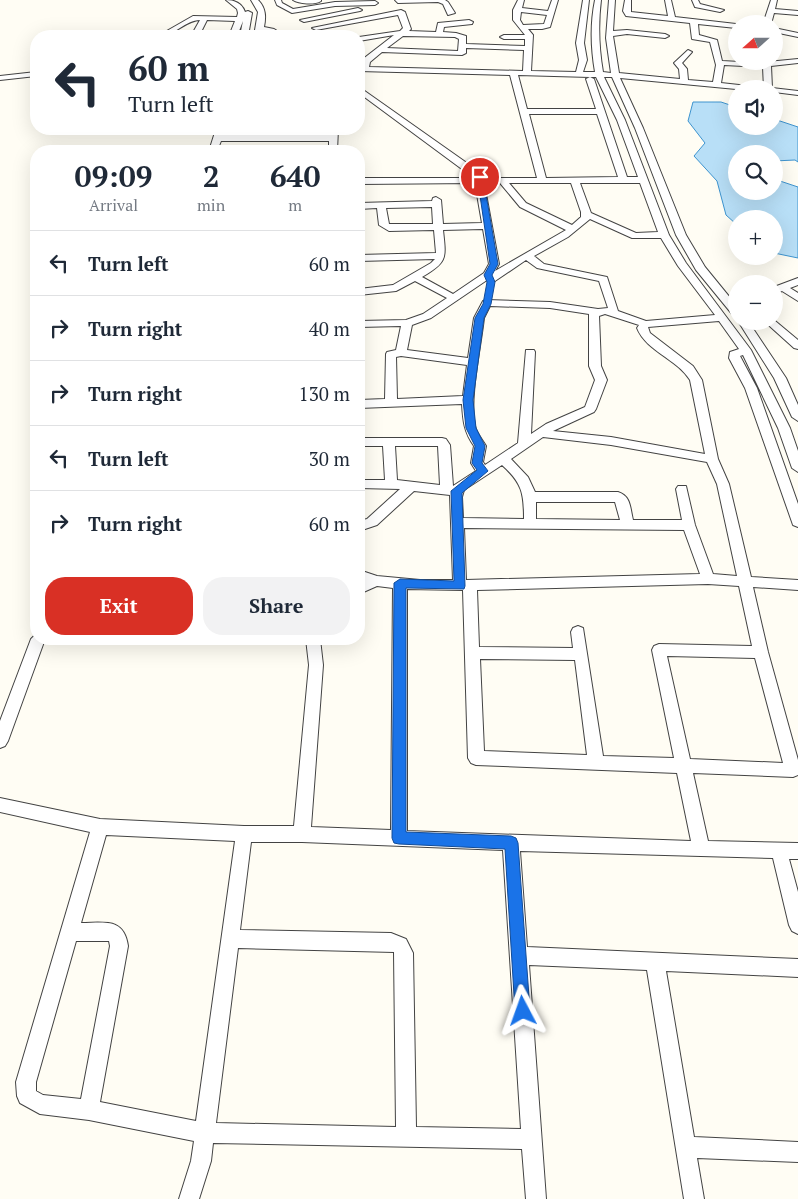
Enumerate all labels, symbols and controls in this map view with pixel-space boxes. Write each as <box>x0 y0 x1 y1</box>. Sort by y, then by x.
north arrow <box>728 15 782 70</box>
map controls <box>728 15 783 330</box>
text: 60 m <box>128 45 209 91</box>
icon: left <box>45 50 110 115</box>
button: sound <box>728 80 783 135</box>
text: Turn left <box>128 89 214 118</box>
button: search <box>728 145 783 200</box>
text: 09:09 <box>74 156 153 196</box>
text: 2 <box>203 156 220 196</box>
text: 640 <box>270 156 321 196</box>
pin <box>459 156 501 198</box>
icon: arrive <box>466 163 494 191</box>
text: Arrival <box>89 194 138 216</box>
text: min <box>197 194 225 216</box>
text: m <box>288 194 302 216</box>
button: + <box>728 210 783 265</box>
icon: left <box>45 249 73 277</box>
text: Turn left <box>88 251 169 276</box>
text: 60 m <box>309 251 350 276</box>
button: − <box>728 275 783 330</box>
icon: right <box>45 314 73 342</box>
text: Turn right <box>88 316 182 341</box>
text: 40 m <box>309 316 350 341</box>
icon: right <box>45 379 73 407</box>
text: Turn right <box>88 381 182 406</box>
text: 130 m <box>299 381 350 406</box>
icon: left <box>45 444 73 472</box>
text: Turn left <box>88 446 169 471</box>
text: 30 m <box>309 446 350 471</box>
icon: right <box>45 509 73 537</box>
text: Turn right <box>88 511 182 536</box>
text: 60 m <box>309 511 350 536</box>
button: Exit <box>45 577 193 635</box>
button: Share <box>203 577 350 635</box>
position arrow <box>496 984 548 1036</box>

